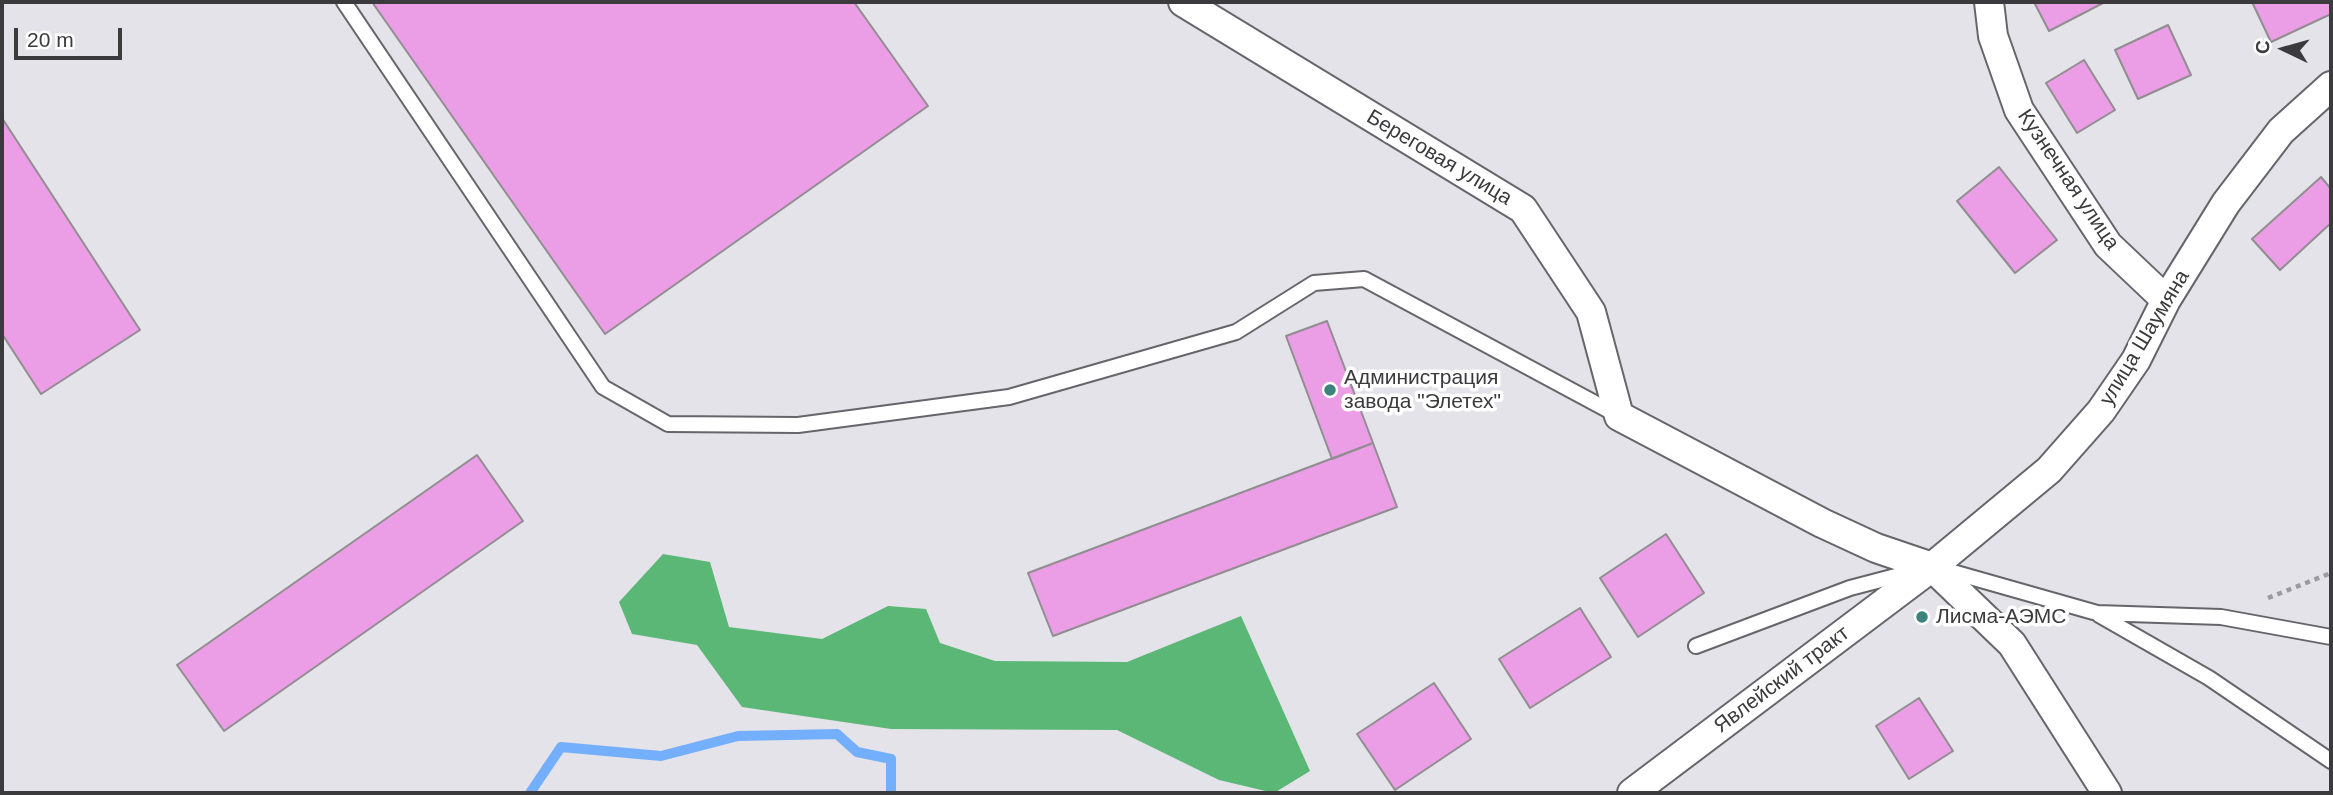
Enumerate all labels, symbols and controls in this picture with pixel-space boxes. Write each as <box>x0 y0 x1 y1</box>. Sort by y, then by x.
scale bar <box>18 14 126 58</box>
north arrow <box>2249 14 2319 84</box>
text: 20 m <box>27 28 74 51</box>
text: С <box>2252 39 2274 55</box>
street label: Береговая улица <box>1362 105 1516 211</box>
street label: Кузнечная улица <box>2012 105 2124 255</box>
street label: улица Шаумяна <box>2095 266 2195 410</box>
place label: Администрация завода "Элетех" <box>1344 365 1501 415</box>
marker: Администрация завода "Элетех" <box>1322 382 1338 398</box>
place label: Лисма-АЭМС <box>1936 604 2066 630</box>
marker: Лисма-АЭМС <box>1914 609 1930 625</box>
street label: Явлейский тракт <box>1710 621 1854 739</box>

